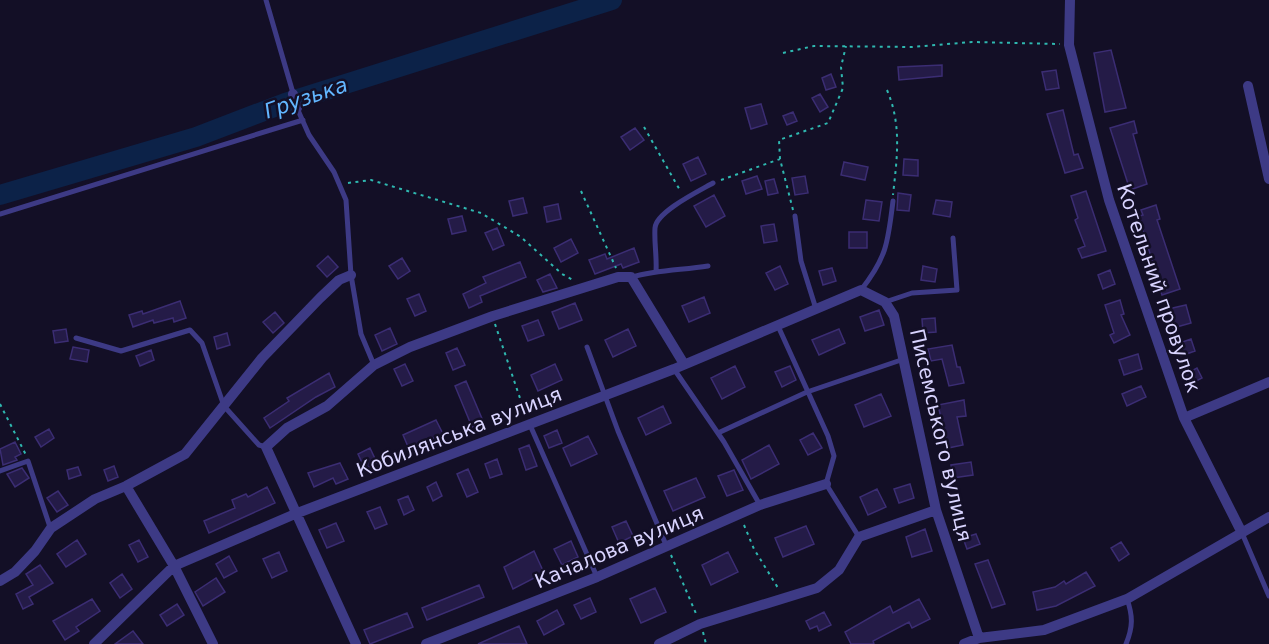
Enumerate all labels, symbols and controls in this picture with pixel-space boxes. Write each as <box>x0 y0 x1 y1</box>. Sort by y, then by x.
water label: Грузька <box>261 73 351 123</box>
street label: Котельний провулок <box>1112 180 1206 396</box>
street label: Писемського вулиця <box>905 326 977 544</box>
street label: Кобилянська вулиця <box>353 382 565 482</box>
street label: Качалова вулиця <box>531 501 707 593</box>

